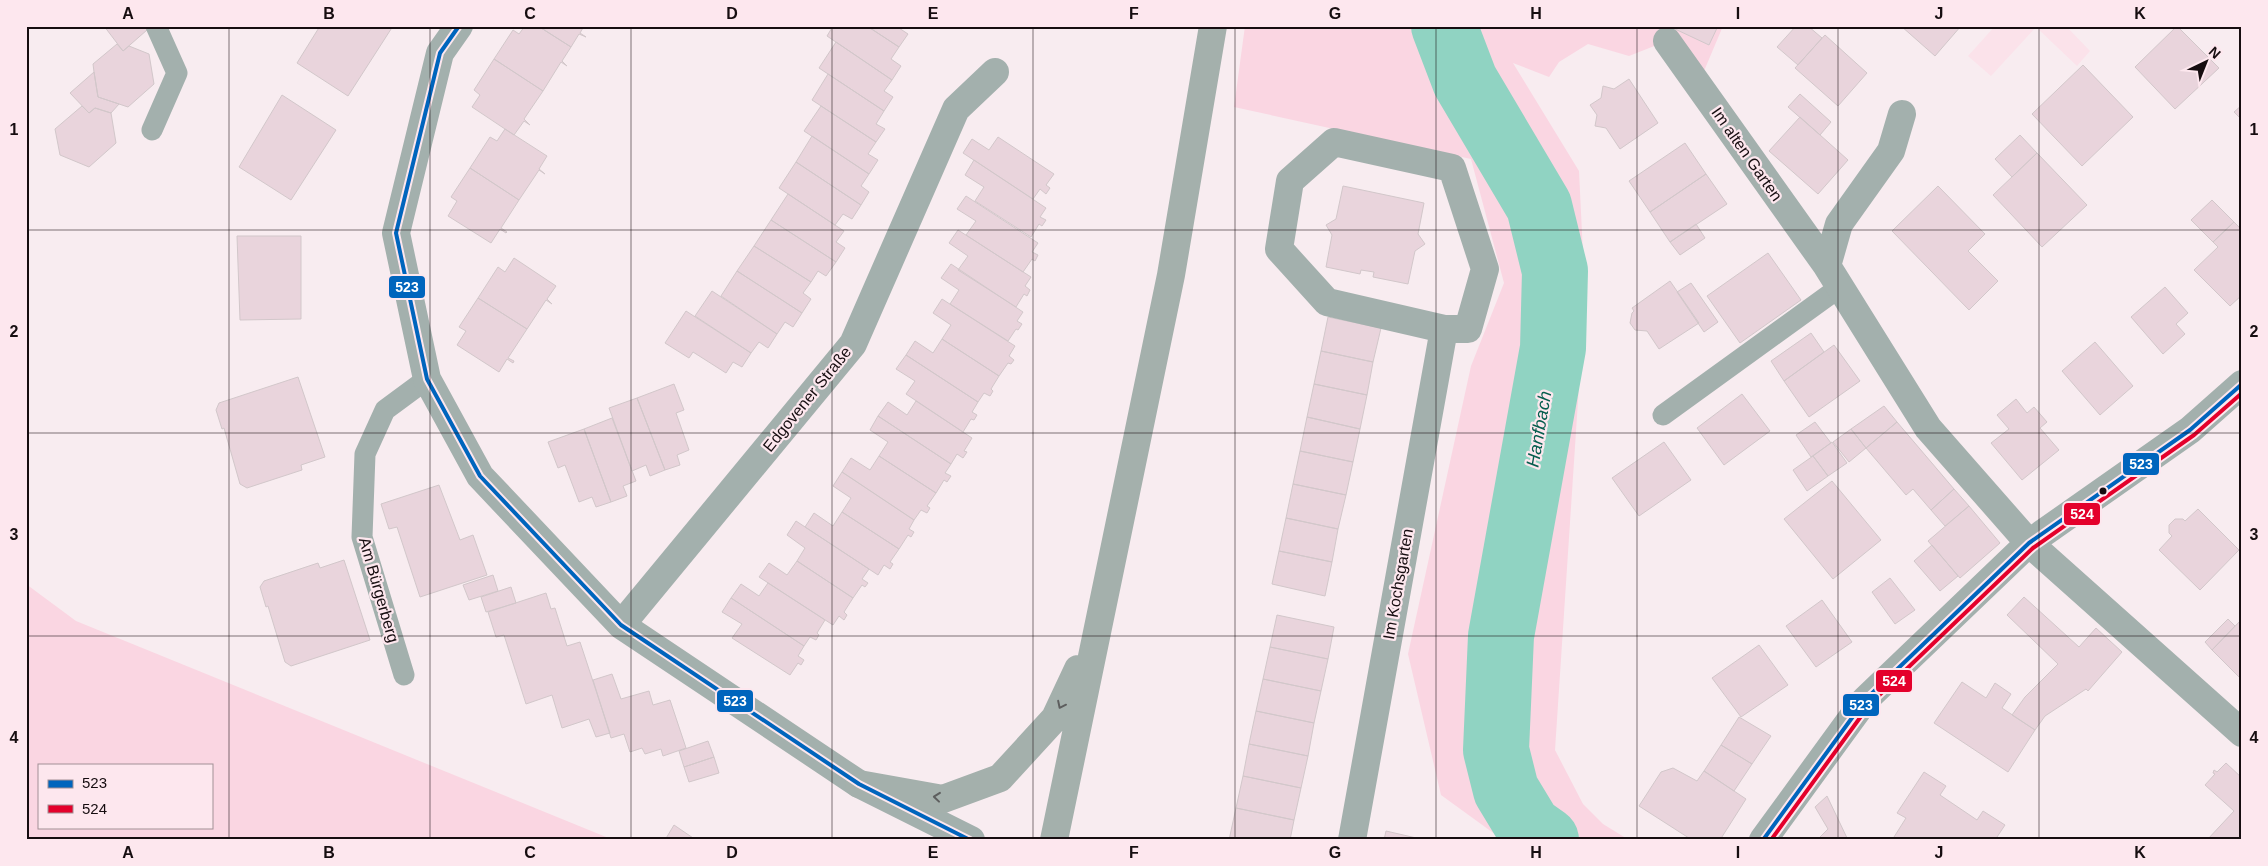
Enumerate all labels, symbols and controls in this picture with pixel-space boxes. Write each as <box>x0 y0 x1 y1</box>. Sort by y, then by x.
text: A <box>122 5 134 22</box>
text: B <box>323 5 335 22</box>
text: C <box>524 5 536 22</box>
text: D <box>726 5 738 22</box>
text: E <box>928 5 939 22</box>
text: F <box>1129 5 1139 22</box>
text: G <box>1329 5 1341 22</box>
text: H <box>1530 5 1542 22</box>
text: I <box>1736 5 1740 22</box>
text: J <box>1935 5 1943 22</box>
text: K <box>2134 5 2146 22</box>
north arrow <box>2180 38 2230 88</box>
text: N <box>2206 43 2224 62</box>
street label: Im alten Garten <box>1708 104 1786 204</box>
text: 1 <box>10 121 19 138</box>
text: 1 <box>2250 121 2259 138</box>
line badge: 523 <box>388 275 426 299</box>
text: 523 <box>395 279 419 295</box>
text: 2 <box>10 323 19 340</box>
text: 2 <box>2250 323 2259 340</box>
street label: Edgovener Straße <box>760 343 855 455</box>
water label: Hanfbach <box>1522 389 1556 469</box>
line badge: 523 <box>2122 452 2160 476</box>
text: 523 <box>2129 456 2153 472</box>
unlabelled marker <box>2098 486 2108 496</box>
line badge: 524 <box>2063 502 2101 526</box>
text: 524 <box>2070 506 2094 522</box>
text: 3 <box>10 526 19 543</box>
text: 3 <box>2250 526 2259 543</box>
street label: Im Kochsgarten <box>1380 527 1416 641</box>
street label: Am Bürgerberg <box>356 536 402 644</box>
line badge: 524 <box>1875 669 1913 693</box>
text: 524 <box>1882 673 1906 689</box>
line badge: 523 <box>716 689 754 713</box>
text: 523 <box>723 693 747 709</box>
line badge: 523 <box>1842 693 1880 717</box>
text: 523 <box>1849 697 1873 713</box>
one-way arrow <box>1057 700 1067 709</box>
text: 4 <box>10 729 19 746</box>
text: 4 <box>2250 729 2259 746</box>
legend <box>38 764 212 828</box>
text: 523 <box>82 774 107 791</box>
one-way arrow <box>933 792 941 803</box>
text: 524 <box>82 800 107 817</box>
text: A <box>122 844 134 861</box>
text: B <box>323 844 335 861</box>
text: C <box>524 844 536 861</box>
text: D <box>726 844 738 861</box>
text: E <box>928 844 939 861</box>
text: F <box>1129 844 1139 861</box>
text: G <box>1329 844 1341 861</box>
text: H <box>1530 844 1542 861</box>
text: I <box>1736 844 1740 861</box>
text: J <box>1935 844 1943 861</box>
text: K <box>2134 844 2146 861</box>

